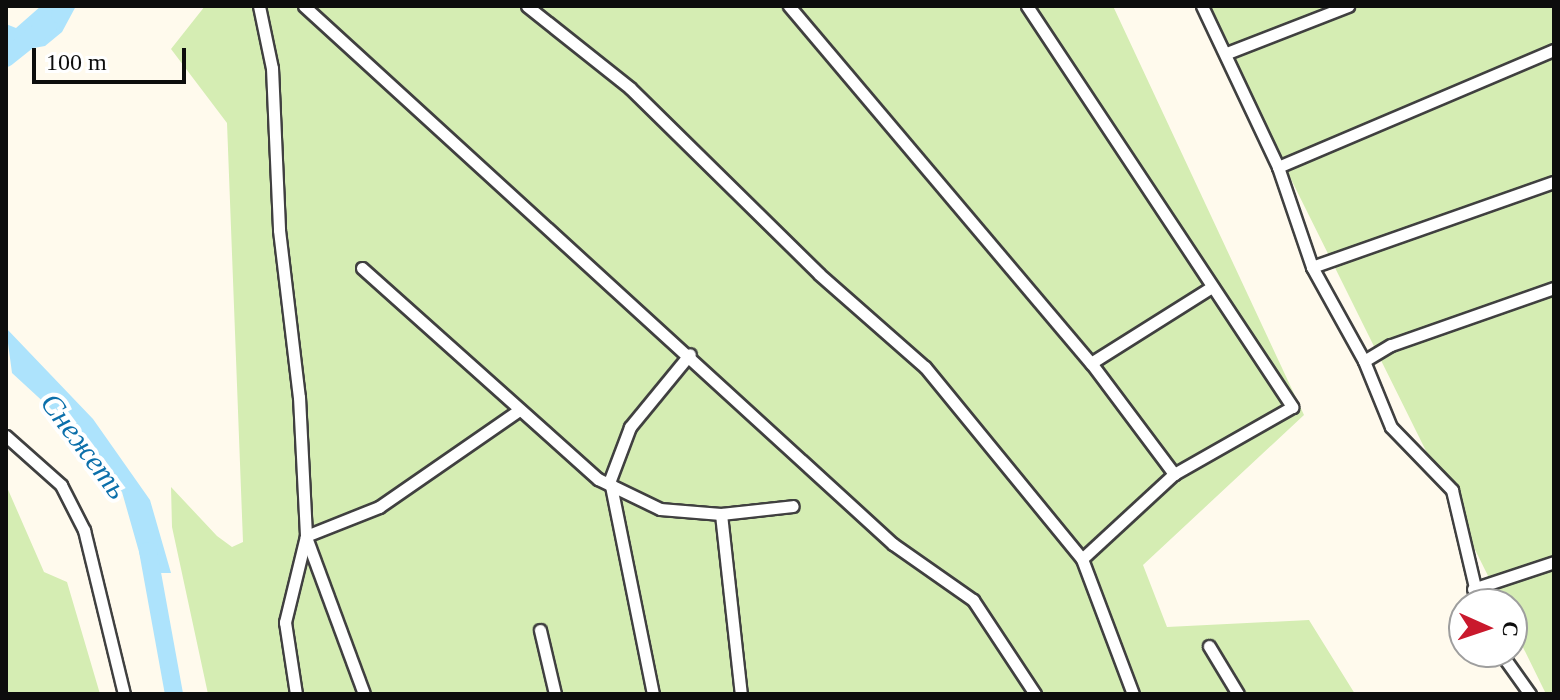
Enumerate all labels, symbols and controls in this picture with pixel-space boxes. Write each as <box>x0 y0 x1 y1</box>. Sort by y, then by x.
scale bar <box>36 32 190 82</box>
text: 100 m <box>46 49 107 75</box>
water label: Снежеть <box>33 386 135 506</box>
north arrow <box>1448 588 1528 668</box>
text: С <box>1498 621 1523 638</box>

